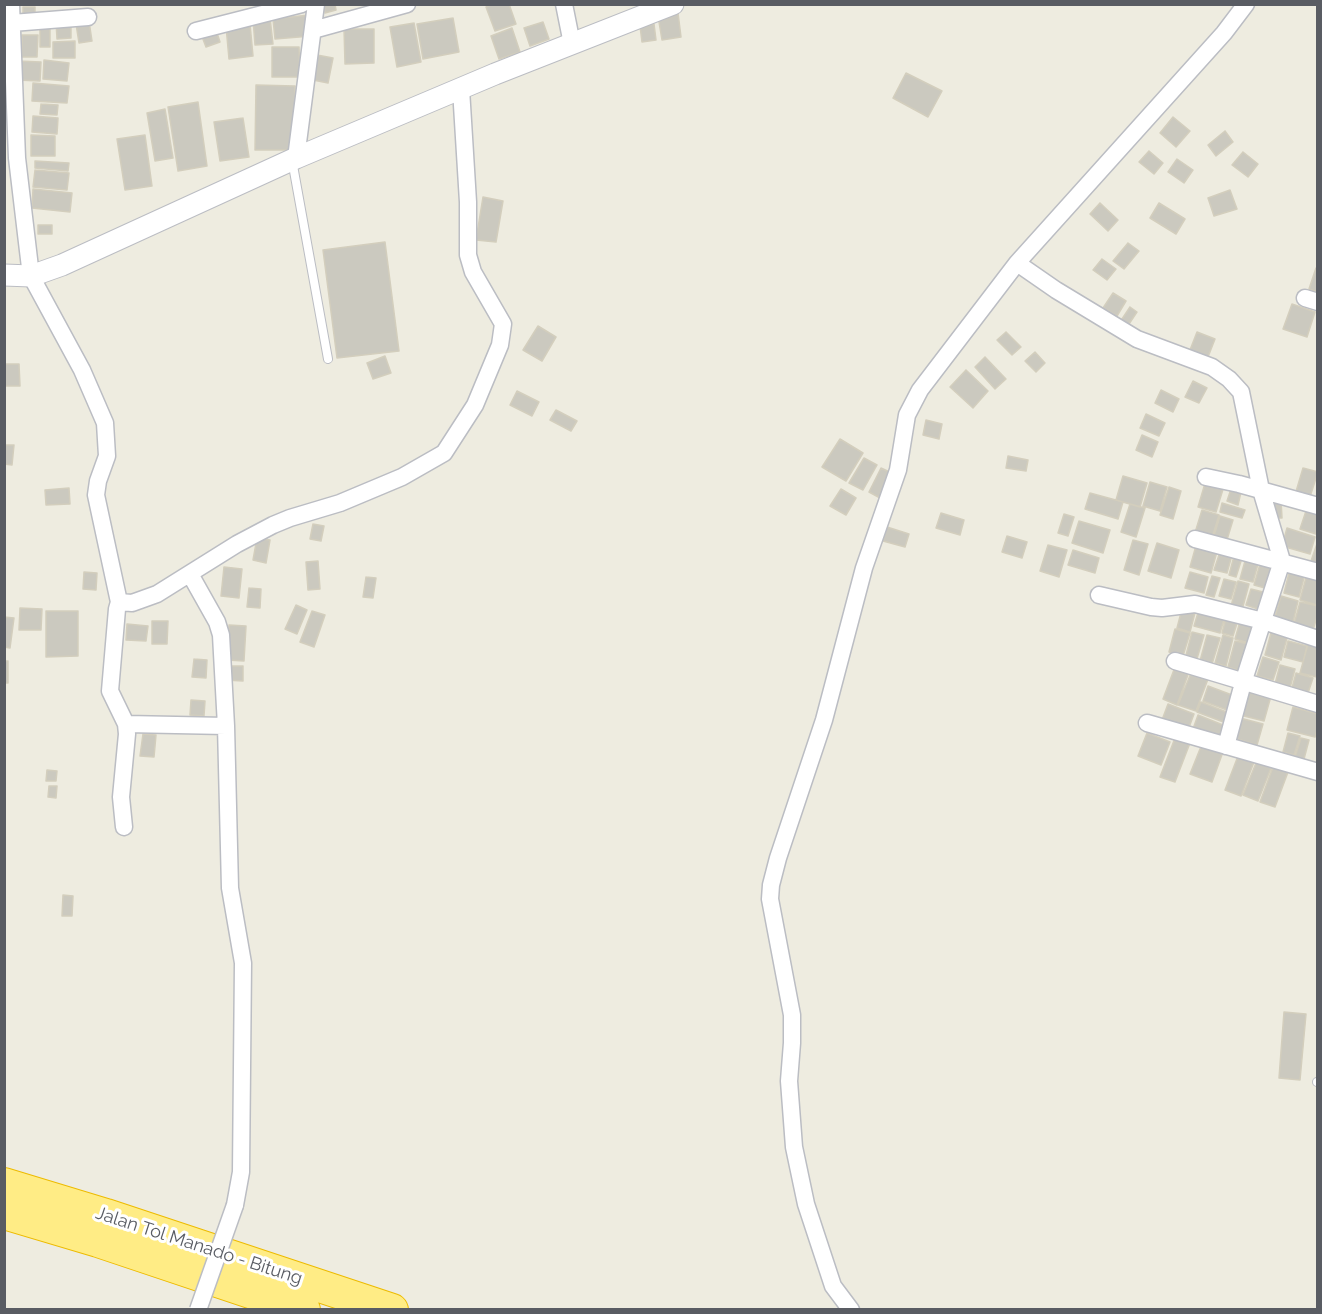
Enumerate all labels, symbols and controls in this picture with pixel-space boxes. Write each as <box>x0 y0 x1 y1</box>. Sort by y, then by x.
street label: Jalan Tol Manado - Bitung <box>93 1202 305 1290</box>

